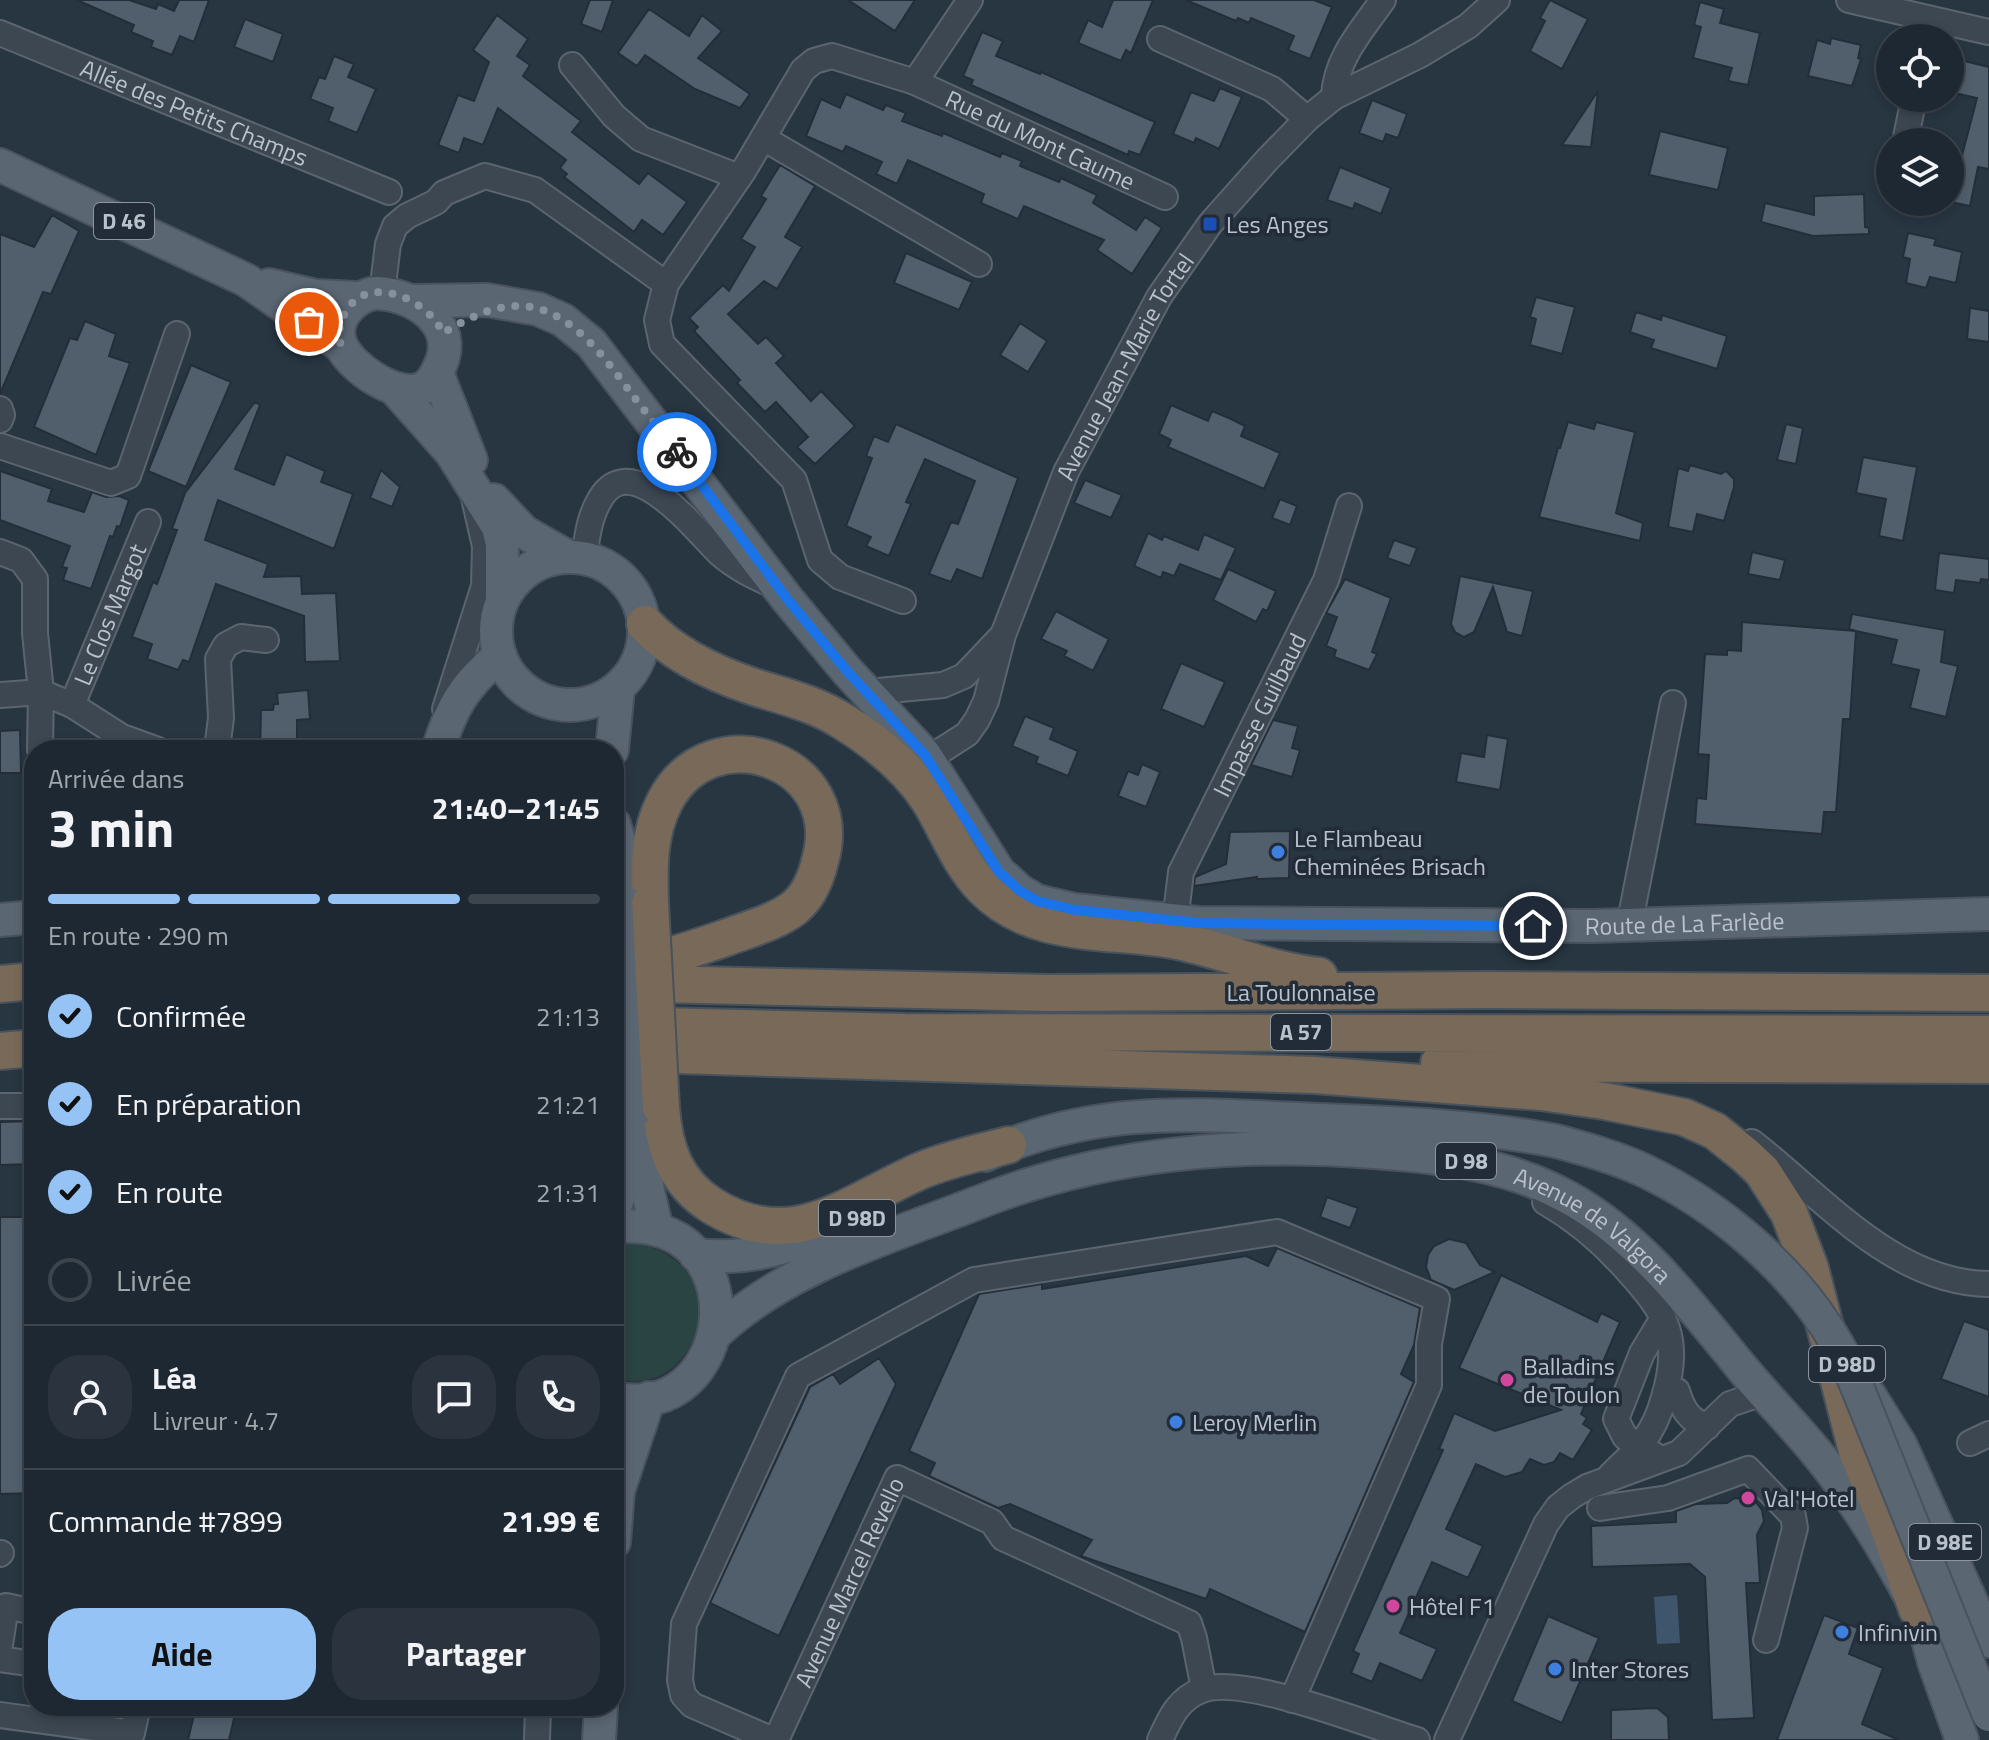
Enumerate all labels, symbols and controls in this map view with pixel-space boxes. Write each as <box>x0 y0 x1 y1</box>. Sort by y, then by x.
map controls <box>1876 24 1964 216</box>
button: locate <box>1876 24 1964 112</box>
street label: Allée des Petits Champs <box>75 50 314 175</box>
street label: Rue du Mont Caume <box>940 80 1141 199</box>
button: layers <box>1876 128 1964 216</box>
road number: D 46 <box>94 203 154 239</box>
place label: Les Anges <box>1226 206 1329 242</box>
marker: Les Anges <box>1201 215 1219 233</box>
street label: Avenue Jean-Marie Tortel <box>1047 246 1202 485</box>
pin <box>275 288 343 356</box>
icon: bag <box>287 300 331 344</box>
courier <box>637 412 717 492</box>
icon: bike <box>655 430 699 474</box>
street label: Le Clos Margot <box>64 538 155 691</box>
street label: Impasse Guilbaud <box>1203 627 1315 803</box>
text: Arrivée dans <box>48 759 184 798</box>
text: 21:40–21:45 <box>432 785 600 831</box>
text: 3 min <box>48 788 174 867</box>
place label: Le Flambeau Cheminées Brisach <box>1294 820 1486 884</box>
marker: Le Flambeau Cheminées Brisach <box>1269 843 1287 861</box>
pin <box>1499 892 1567 960</box>
street label: Route de La Farlède <box>1585 902 1785 944</box>
icon: home <box>1511 904 1555 948</box>
text: En route · 290 m <box>48 916 229 955</box>
street label: La Toulonnaise <box>1226 974 1376 1010</box>
text: Confirmée <box>116 993 246 1039</box>
icon: check <box>48 994 92 1038</box>
text: 21:13 <box>536 997 600 1036</box>
road number: A 57 <box>1271 1014 1331 1050</box>
text: En préparation <box>116 1081 302 1127</box>
icon: check <box>48 1082 92 1126</box>
text: 21:21 <box>536 1085 600 1124</box>
road number: D 98 <box>1436 1143 1496 1179</box>
street label: Avenue de Valgora <box>1509 1158 1680 1291</box>
text: En route <box>116 1169 223 1215</box>
icon: check <box>48 1170 92 1214</box>
text: 21:31 <box>536 1173 600 1212</box>
road number: D 98D <box>819 1200 895 1236</box>
text: Livrée <box>116 1257 192 1303</box>
road number: D 98D <box>1809 1346 1885 1382</box>
place label: Balladins de Toulon <box>1523 1348 1620 1412</box>
button: person <box>48 1355 132 1439</box>
text: Léa <box>152 1355 197 1401</box>
button: chat <box>412 1355 496 1439</box>
button: phone <box>516 1355 600 1439</box>
marker: Balladins de Toulon <box>1498 1371 1516 1389</box>
text: Livreur · 4.7 <box>152 1401 279 1440</box>
place label: Leroy Merlin <box>1192 1404 1317 1440</box>
marker: Leroy Merlin <box>1167 1413 1185 1431</box>
street label: Avenue Marcel Revello <box>785 1471 913 1693</box>
place label: Val'Hotel <box>1764 1480 1855 1516</box>
marker: Val'Hotel <box>1739 1489 1757 1507</box>
text: Commande #7899 <box>48 1498 283 1544</box>
text: 21.99 € <box>502 1498 600 1544</box>
road number: D 98E <box>1909 1524 1981 1560</box>
place label: Hôtel F1 <box>1409 1588 1495 1624</box>
marker: Hôtel F1 <box>1384 1597 1402 1615</box>
button: Aide <box>48 1608 316 1700</box>
button: Partager <box>332 1608 600 1700</box>
place label: Infinivin <box>1858 1614 1938 1650</box>
marker: Infinivin <box>1833 1623 1851 1641</box>
place label: Inter Stores <box>1571 1651 1689 1687</box>
marker: Inter Stores <box>1546 1660 1564 1678</box>

